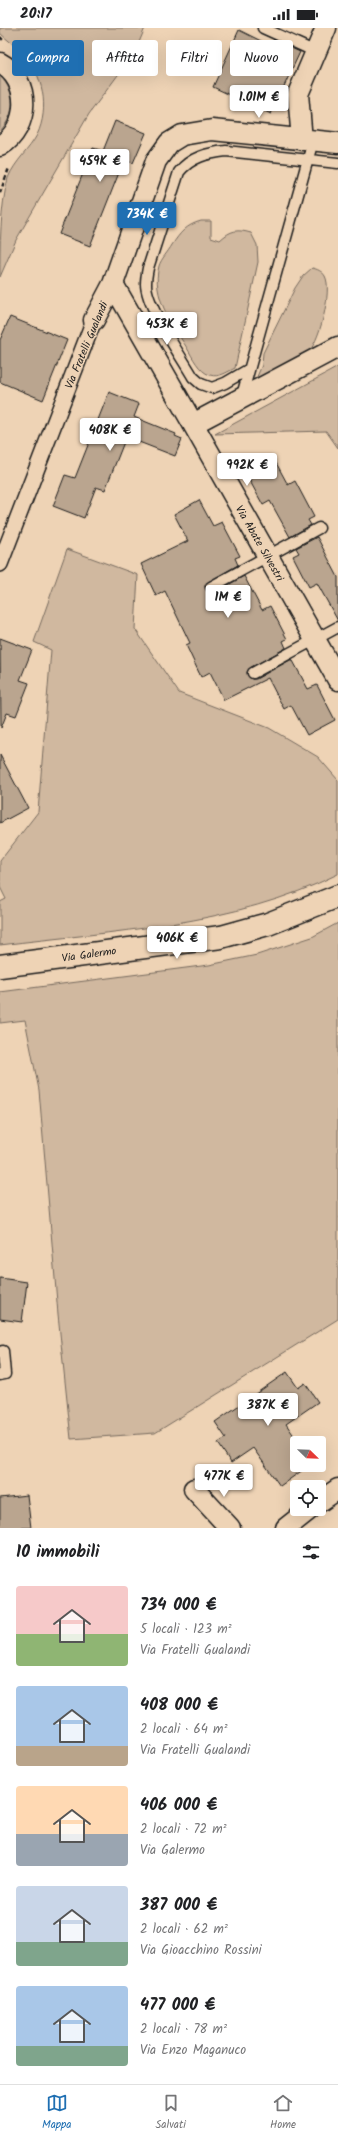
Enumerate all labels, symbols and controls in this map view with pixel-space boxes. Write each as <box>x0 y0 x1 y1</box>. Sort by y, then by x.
text: 20:17 <box>20 2 52 26</box>
chip: Compra <box>12 40 84 76</box>
chip: Affitta <box>92 40 158 76</box>
chip: Filtri <box>166 40 222 76</box>
chip: Nuovo <box>230 40 293 76</box>
pin: 1.01M € <box>222 85 296 119</box>
text: 1.01M € <box>239 87 279 108</box>
pin: 459K € <box>67 149 133 183</box>
text: 459K € <box>79 151 121 172</box>
pin: 734K € <box>114 202 180 236</box>
text: 734K € <box>126 204 168 225</box>
street label: Via Fratelli Gualandi <box>60 299 114 392</box>
pin: 453K € <box>134 312 200 346</box>
text: 453K € <box>146 314 188 335</box>
pin: 408K € <box>77 418 143 452</box>
text: 408K € <box>89 420 131 441</box>
pin: 992K € <box>214 453 280 487</box>
text: 992K € <box>226 455 268 476</box>
street label: Via Abate Silvestri <box>230 502 288 585</box>
pin: 1M € <box>204 585 252 619</box>
text: 1M € <box>214 587 242 608</box>
pin: 406K € <box>144 926 210 960</box>
text: 406K € <box>156 928 198 949</box>
street label: Via Galermo <box>61 942 118 968</box>
pin: 387K € <box>235 1393 301 1427</box>
text: 387K € <box>247 1395 289 1416</box>
north arrow <box>290 1436 326 1472</box>
map controls <box>290 1436 326 1516</box>
pin: 477K € <box>191 1464 257 1498</box>
text: 477K € <box>204 1466 244 1487</box>
button: locate <box>290 1480 326 1516</box>
text: 10 immobili <box>16 1539 99 1566</box>
icon: filters <box>300 1541 322 1563</box>
text: 734 000 € <box>140 1592 217 1619</box>
icon: home <box>48 1602 96 1650</box>
text: 5 locali · 123 m² <box>140 1619 232 1640</box>
text: Via Fratelli Gualandi <box>140 1640 250 1661</box>
text: 408 000 € <box>140 1692 218 1719</box>
icon: home <box>48 1702 96 1750</box>
text: 2 locali · 64 m² <box>140 1719 227 1740</box>
text: Via Fratelli Gualandi <box>140 1740 250 1761</box>
text: 406 000 € <box>140 1792 217 1819</box>
icon: home <box>48 1802 96 1850</box>
text: 2 locali · 72 m² <box>140 1819 227 1840</box>
text: Via Galermo <box>140 1840 205 1861</box>
text: 387 000 € <box>140 1892 217 1919</box>
icon: home <box>48 1902 96 1950</box>
text: 2 locali · 62 m² <box>140 1919 228 1940</box>
text: Via Gioacchino Rossini <box>140 1940 262 1961</box>
text: 477 000 € <box>140 1992 215 2019</box>
icon: home <box>48 2002 96 2050</box>
text: 2 locali · 78 m² <box>140 2019 227 2040</box>
text: Via Enzo Maganuco <box>140 2040 246 2061</box>
tab: Mappa <box>42 2092 72 2134</box>
tab: Salvati <box>156 2092 186 2134</box>
tab: Home <box>270 2092 296 2134</box>

